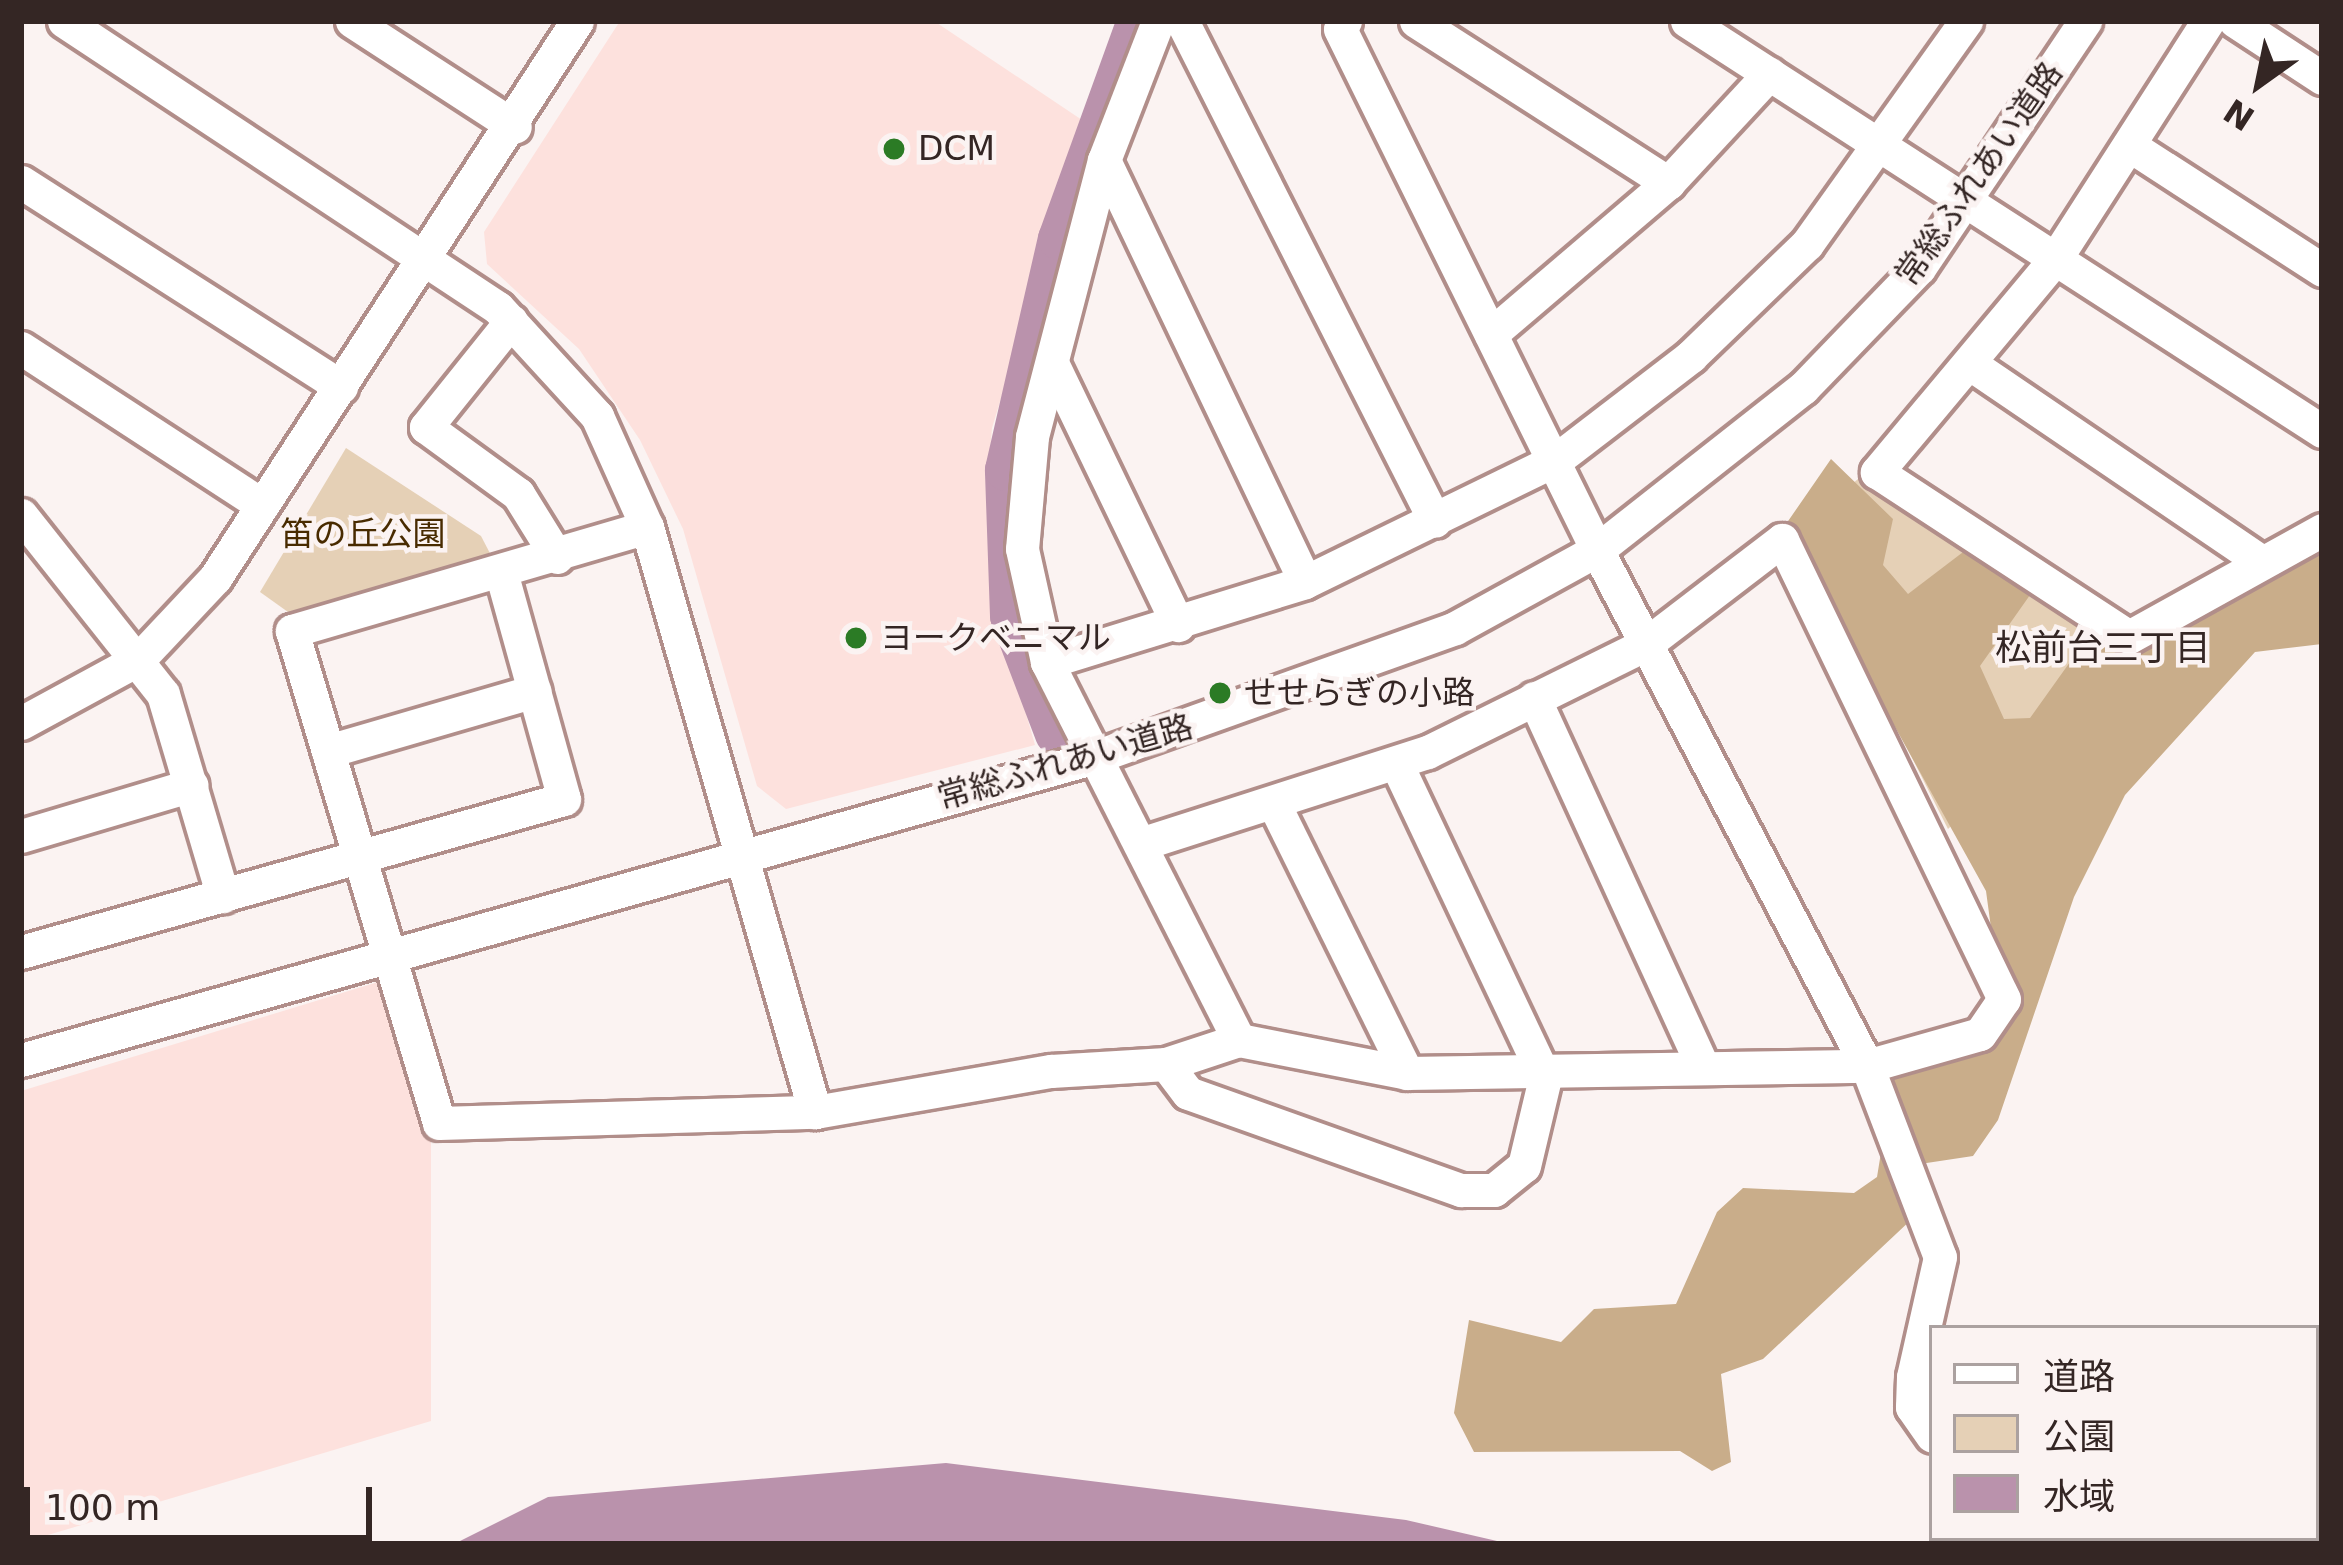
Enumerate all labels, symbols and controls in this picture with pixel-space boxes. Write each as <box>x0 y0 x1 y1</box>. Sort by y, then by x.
north arrow <box>2199 24 2319 144</box>
street label: 常総ふれあい道路 <box>1887 55 2071 293</box>
text: N <box>2217 91 2261 138</box>
place label: DCM <box>918 129 995 169</box>
marker: DCM <box>881 136 907 162</box>
park label: 笛の丘公園 <box>281 514 445 554</box>
place label: ヨークベニマル <box>880 618 1111 658</box>
marker: ヨークベニマル <box>843 625 869 651</box>
district label: 松前台三丁目 <box>1995 626 2211 670</box>
place label: せせらぎの小路 <box>1244 673 1475 713</box>
marker: せせらぎの小路 <box>1207 680 1233 706</box>
street label: 常総ふれあい道路 <box>933 707 1197 817</box>
legend <box>1929 1325 2319 1541</box>
text: 道路 <box>2043 1356 2115 1397</box>
text: 公園 <box>2043 1416 2115 1457</box>
scale bar <box>30 1463 378 1537</box>
text: 水域 <box>2043 1476 2115 1517</box>
text: 100 m <box>45 1487 160 1528</box>

